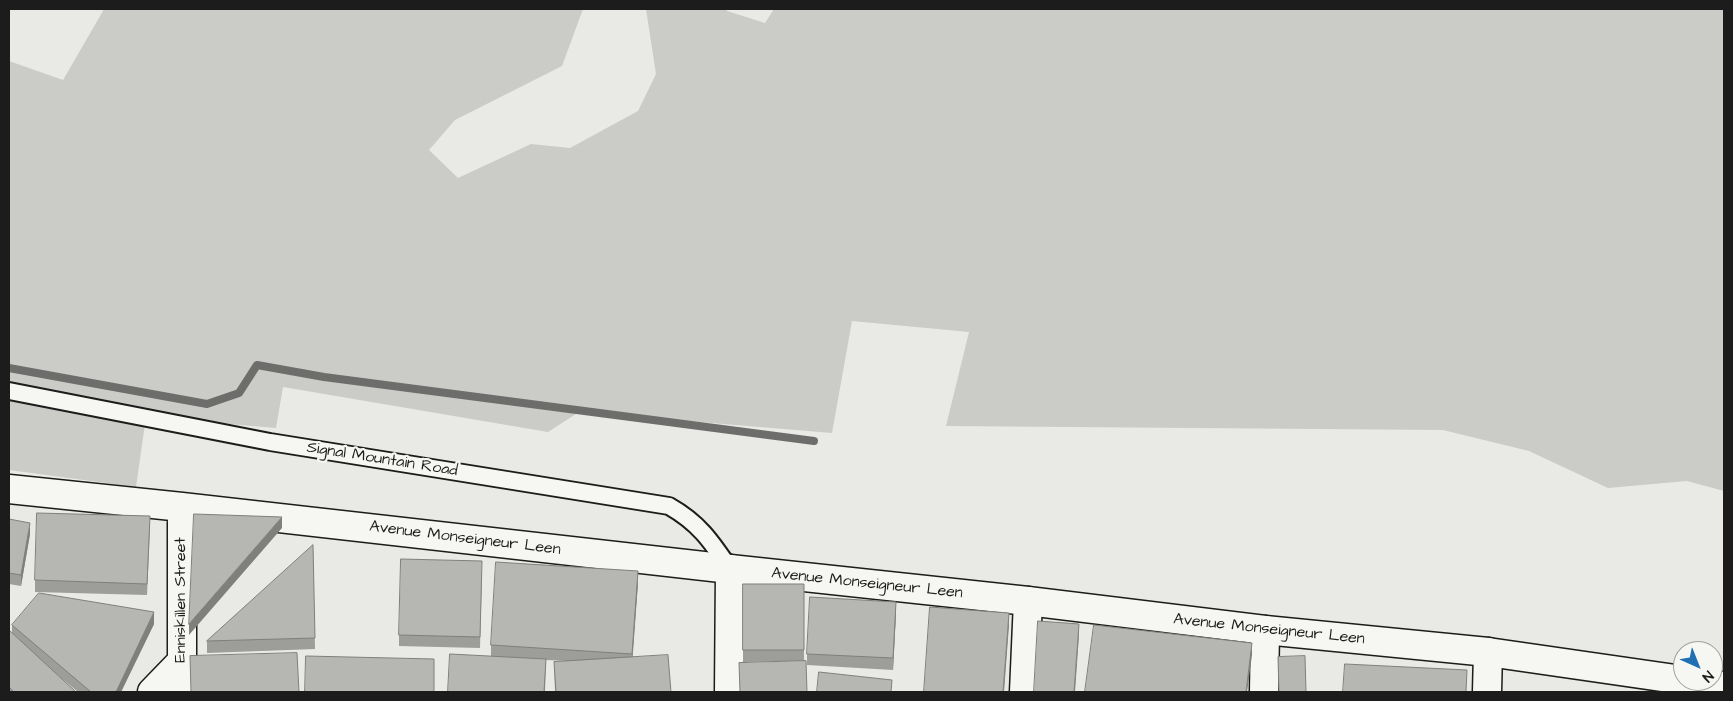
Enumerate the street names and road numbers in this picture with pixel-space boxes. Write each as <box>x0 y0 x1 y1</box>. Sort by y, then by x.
street label: Signal Mountain Road <box>305 439 459 481</box>
street label: Avenue Monseigneur Leen <box>368 518 562 560</box>
street label: Enniskillen Street <box>172 537 192 663</box>
street label: Avenue Monseigneur Leen <box>770 564 964 604</box>
street label: Avenue Monseigneur Leen <box>1172 610 1366 650</box>

